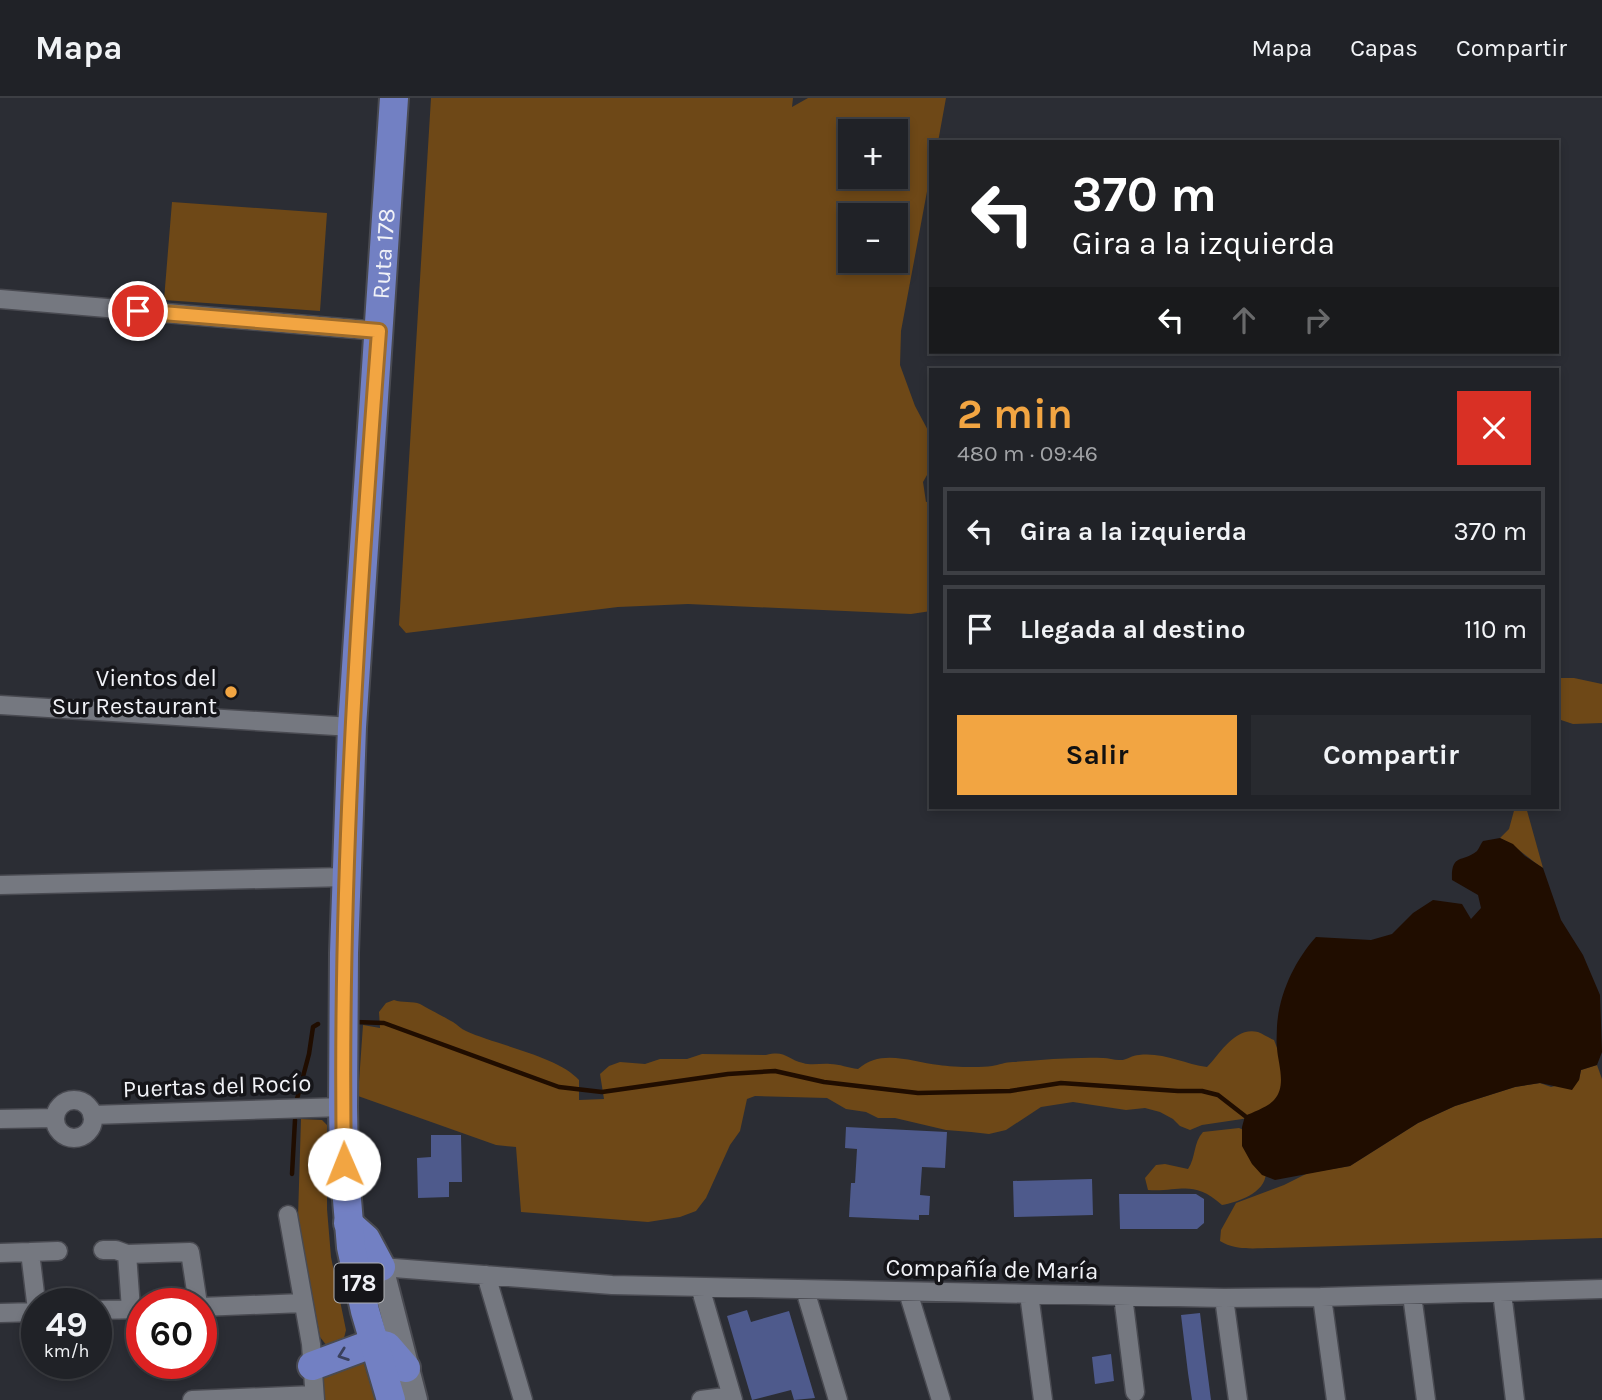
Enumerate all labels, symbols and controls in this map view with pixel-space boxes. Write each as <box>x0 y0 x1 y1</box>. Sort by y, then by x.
text: Mapa <box>35 29 123 67</box>
text: Mapa <box>1251 34 1312 62</box>
text: Capas <box>1350 34 1418 62</box>
text: Compartir <box>1456 34 1567 62</box>
map controls <box>838 119 908 273</box>
button: + <box>838 119 908 189</box>
text: 370 m <box>1072 166 1217 223</box>
icon: left <box>957 168 1048 259</box>
button: − <box>838 203 908 273</box>
street label: Ruta 178 <box>367 207 401 300</box>
text: Gira a la izquierda <box>1072 225 1335 262</box>
pin <box>108 281 168 341</box>
icon: arrive <box>119 292 157 330</box>
icon: left <box>1152 301 1190 339</box>
icon: ahead <box>1225 301 1263 339</box>
icon: right <box>1298 301 1336 339</box>
text: 2 min <box>957 389 1073 439</box>
button: close <box>1457 391 1531 465</box>
text: 480 m · 09:46 <box>957 440 1098 467</box>
icon: left <box>961 512 999 550</box>
text: Gira a la izquierda <box>1020 516 1247 547</box>
text: 370 m <box>1454 516 1527 547</box>
icon: arrive <box>961 610 999 648</box>
text: Llegada al destino <box>1020 614 1246 645</box>
text: 110 m <box>1464 614 1527 645</box>
place label: Vientos del Sur Restaurant <box>52 664 217 720</box>
marker: Vientos del Sur Restaurant <box>223 684 239 700</box>
button: Salir <box>957 715 1237 795</box>
button: Compartir <box>1251 715 1531 795</box>
street label: Puertas del Rocío <box>122 1069 312 1103</box>
position arrow <box>307 1127 381 1201</box>
street label: Compañía de María <box>885 1253 1099 1285</box>
road number: 178 <box>334 1264 384 1302</box>
speed limit sign: 60 <box>126 1288 217 1379</box>
text: 49 <box>45 1304 88 1345</box>
text: km/h <box>44 1340 89 1362</box>
one-way arrow <box>337 1346 349 1360</box>

